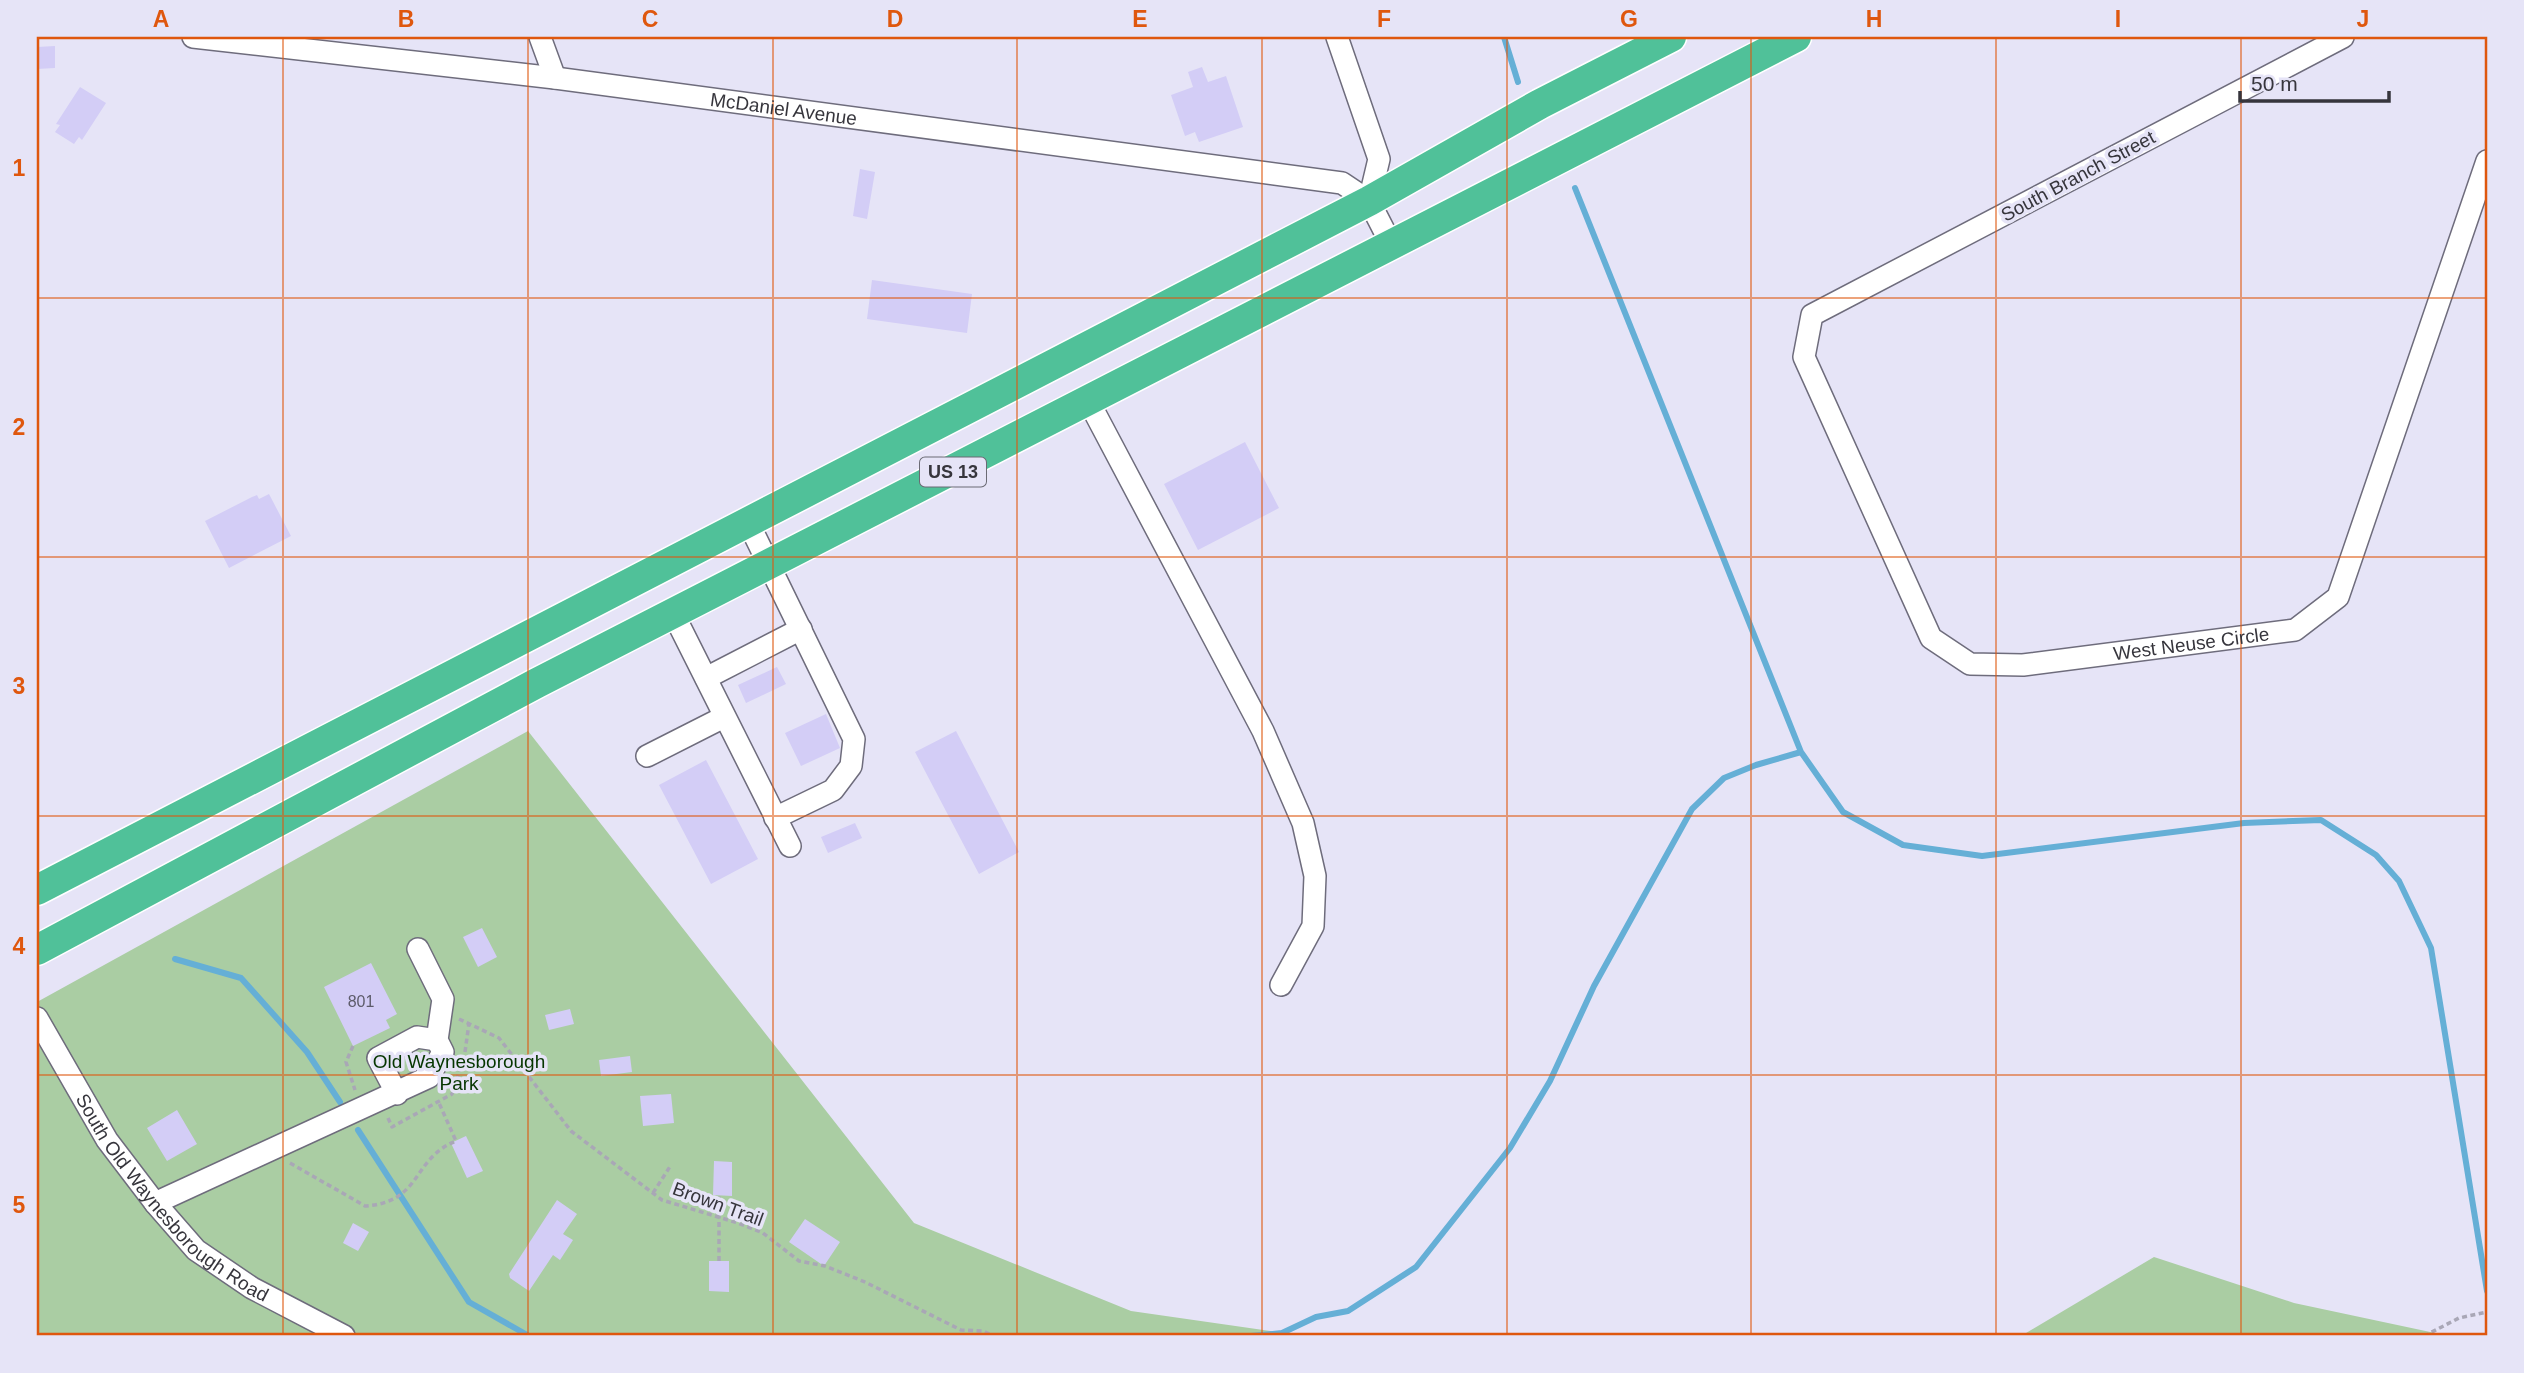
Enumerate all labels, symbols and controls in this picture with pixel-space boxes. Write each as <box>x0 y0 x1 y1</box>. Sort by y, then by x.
text: A <box>153 6 169 32</box>
text: B <box>398 6 414 32</box>
text: C <box>642 6 658 32</box>
text: D <box>887 6 903 32</box>
text: E <box>1132 6 1148 32</box>
text: F <box>1377 6 1391 32</box>
text: G <box>1620 6 1638 32</box>
text: H <box>1866 6 1882 32</box>
text: I <box>2115 6 2121 32</box>
text: J <box>2357 6 2369 32</box>
scale bar <box>2240 60 2389 104</box>
text: 50 m <box>2251 72 2298 95</box>
street label: McDaniel Avenue <box>709 88 858 129</box>
street label: South Branch Street <box>1998 126 2159 225</box>
text: 1 <box>13 155 26 181</box>
text: 2 <box>13 414 25 440</box>
road number: US 13 <box>920 458 986 486</box>
street label: West Neuse Circle <box>2112 623 2270 664</box>
text: 3 <box>13 673 25 699</box>
text: 4 <box>13 933 26 959</box>
house number: 801 <box>348 993 374 1010</box>
park label: Old Waynesborough Park <box>373 1051 545 1094</box>
street label: South Old Waynesborough Road <box>72 1090 272 1305</box>
street label: Brown Trail <box>670 1178 766 1230</box>
text: 5 <box>13 1192 26 1218</box>

